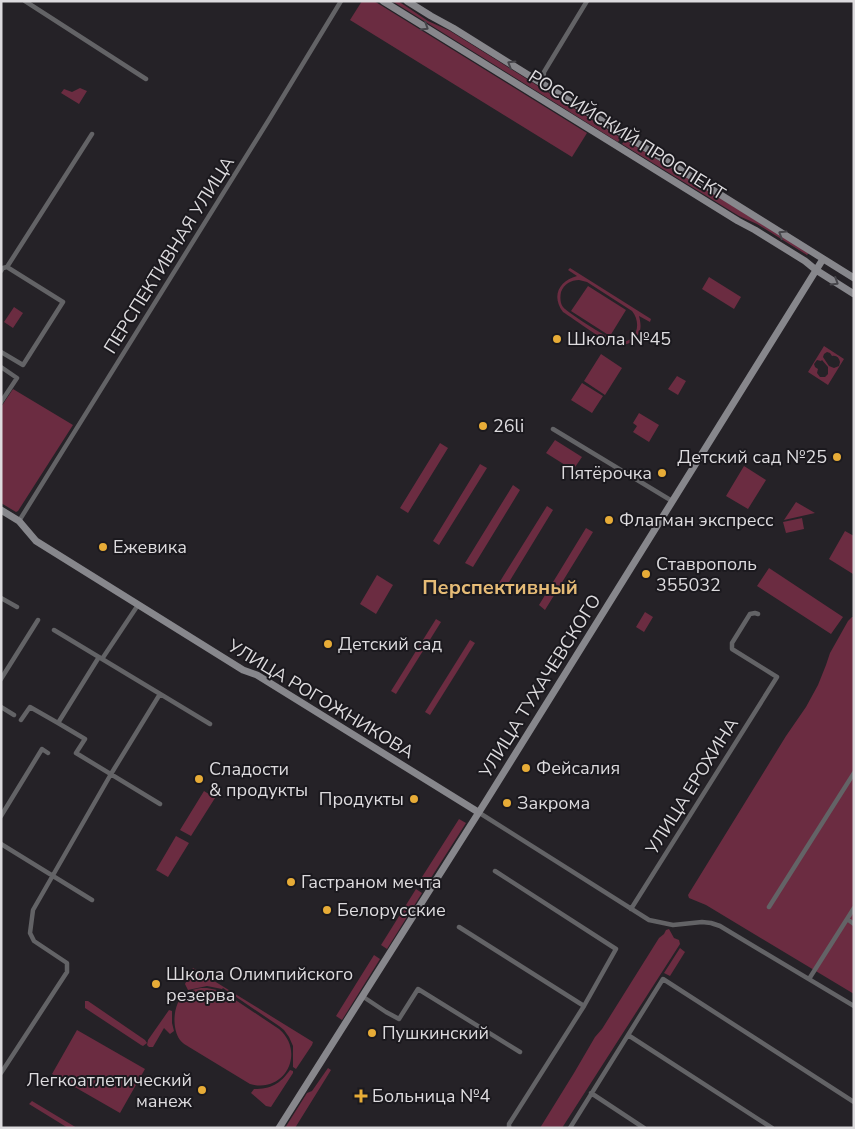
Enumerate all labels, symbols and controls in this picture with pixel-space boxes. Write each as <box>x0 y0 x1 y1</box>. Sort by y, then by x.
one-way arrow <box>419 21 428 30</box>
one-way arrow <box>507 61 516 70</box>
street label: РОССИЙСКИЙ ПРОСПЕКТ <box>524 64 730 206</box>
street label: ПЕРСПЕКТИВНАЯ УЛИЦА <box>98 152 240 358</box>
one-way arrow <box>778 230 787 240</box>
one-way arrow <box>829 276 839 285</box>
place label: Школа №45 <box>567 327 671 351</box>
marker: Школа №45 <box>551 333 563 345</box>
place label: 26li <box>493 414 524 438</box>
marker: 26li <box>477 420 489 432</box>
place label: Детский сад №25 <box>677 445 827 469</box>
marker: Детский сад №25 <box>831 451 843 463</box>
place label: Пятёрочка <box>561 461 652 485</box>
marker: Пятёрочка <box>656 467 668 479</box>
place label: Флагман экспресс <box>619 508 774 532</box>
marker: Флагман экспресс <box>603 514 615 526</box>
place label: Ежевика <box>113 535 187 559</box>
marker: Ежевика <box>97 541 109 553</box>
place label: Ставрополь 355032 <box>656 552 757 597</box>
marker: Ставрополь 355032 <box>640 568 652 580</box>
district label: Перспективный <box>422 574 578 601</box>
street label: УЛИЦА ТУХАЧЕВСКОГО <box>473 590 606 783</box>
place label: Детский сад <box>338 632 443 656</box>
street label: УЛИЦА РОГОЖНИКОВА <box>222 633 419 764</box>
marker: Детский сад <box>322 638 334 650</box>
street label: УЛИЦА ЕРОХИНА <box>640 713 744 860</box>
place label: Фейсалия <box>536 756 620 780</box>
place label: Сладости & продукты <box>209 757 308 802</box>
marker: Фейсалия <box>520 762 532 774</box>
marker: Сладости & продукты <box>193 773 205 785</box>
place label: Продукты <box>319 787 404 811</box>
place label: Закрома <box>517 791 590 815</box>
marker: Продукты <box>408 793 420 805</box>
marker: Закрома <box>501 797 513 809</box>
place label: Гастраном мечта <box>301 870 441 894</box>
marker: Гастраном мечта <box>285 876 297 888</box>
place label: Белорусские <box>337 898 446 922</box>
marker: Белорусские <box>321 904 333 916</box>
place label: Школа Олимпийского резерва <box>166 962 353 1007</box>
marker: Школа Олимпийского резерва <box>150 978 162 990</box>
place label: Пушкинский <box>382 1021 489 1045</box>
marker: Пушкинский <box>366 1027 378 1039</box>
place label: Легкоатлетический манеж <box>26 1068 193 1113</box>
marker: Легкоатлетический манеж <box>196 1084 208 1096</box>
place label: Больница №4 <box>372 1084 490 1108</box>
marker: Больница №4 <box>354 1089 368 1103</box>

